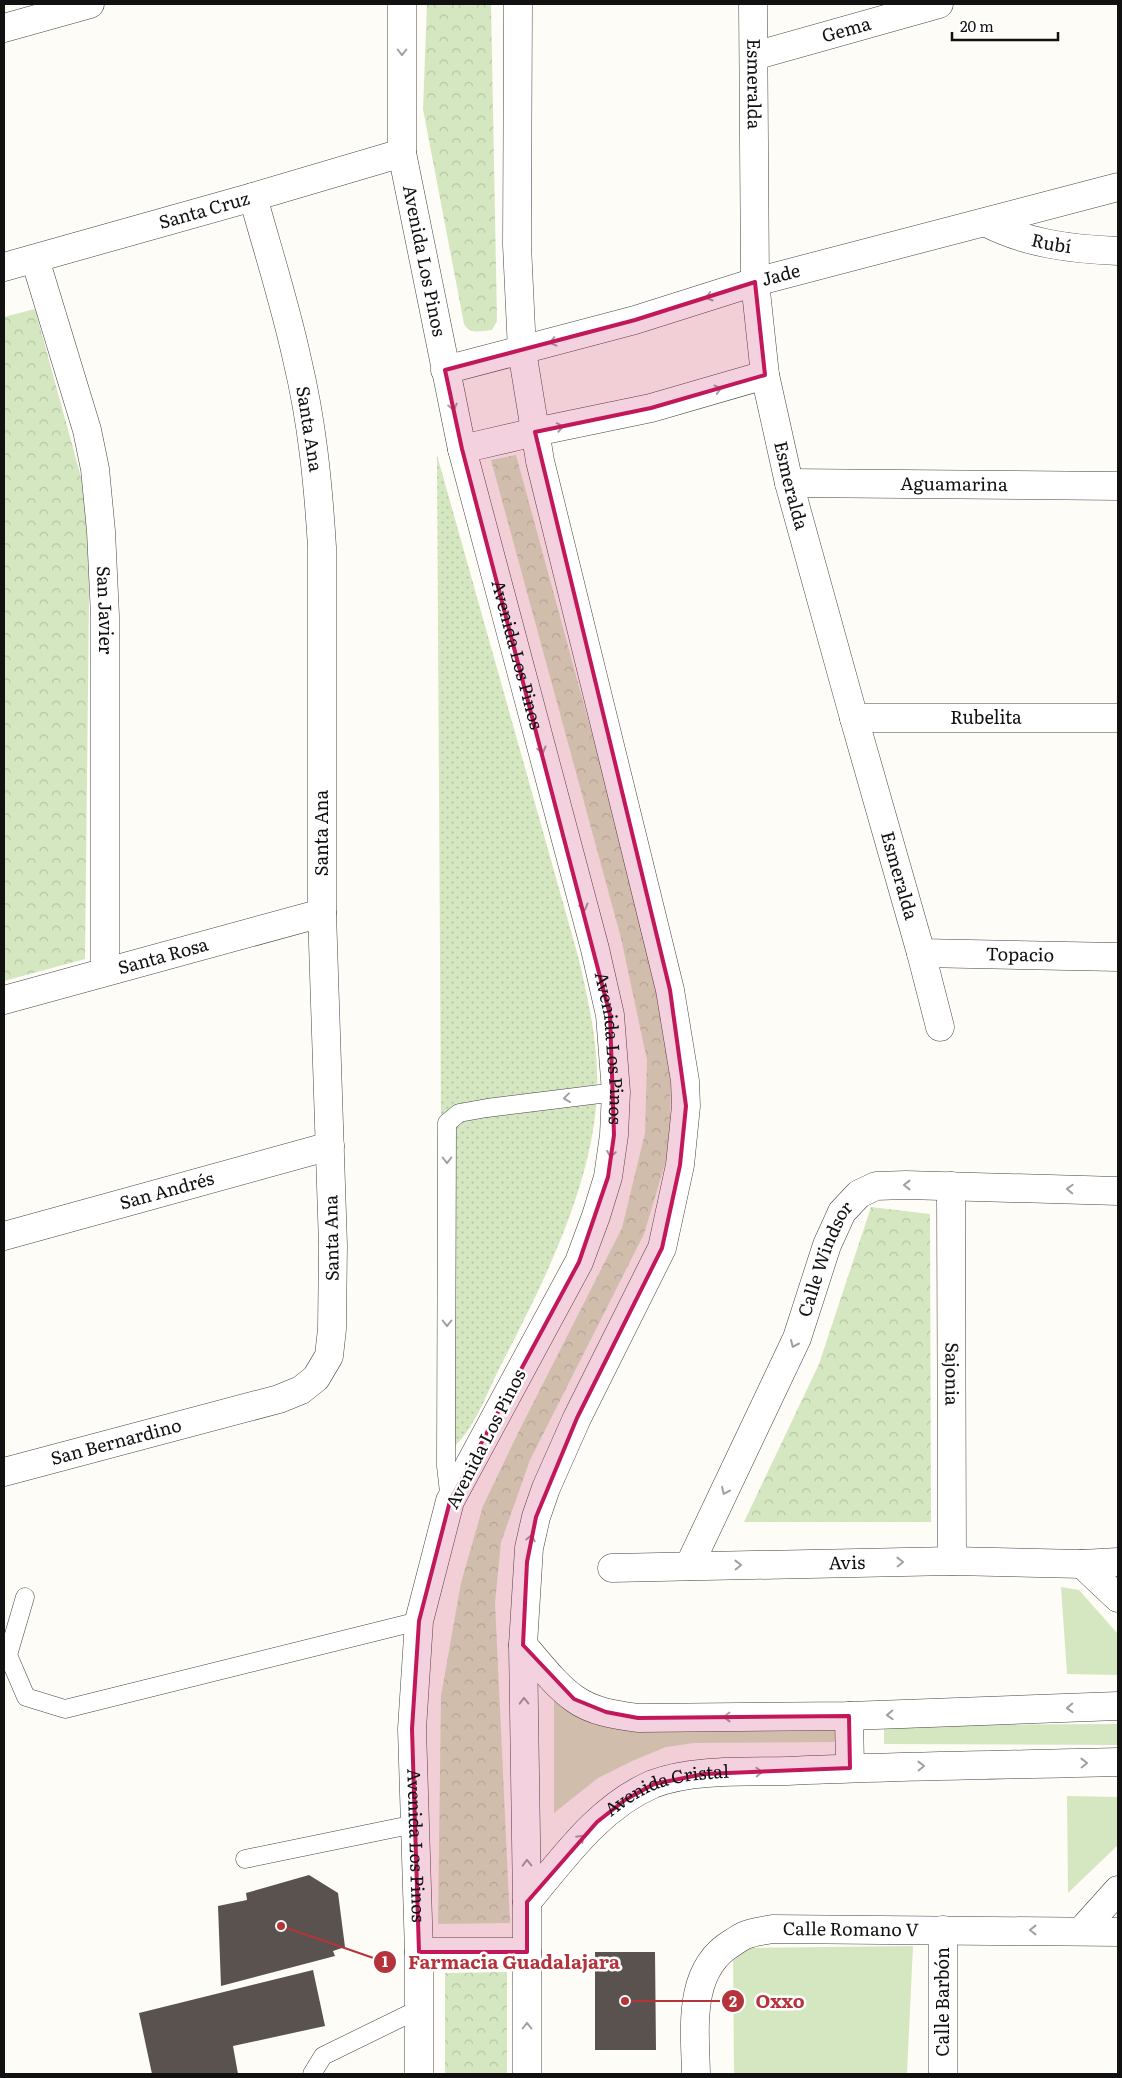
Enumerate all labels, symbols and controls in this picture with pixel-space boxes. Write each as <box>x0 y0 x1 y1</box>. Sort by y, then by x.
street label: Gema <box>818 9 874 48</box>
scale bar <box>952 10 1058 42</box>
text: 20 m <box>960 14 994 37</box>
street label: Esmeralda <box>741 38 769 130</box>
one-way arrow <box>397 49 407 57</box>
street label: Avenida Los Pinos <box>397 182 454 339</box>
street label: Santa Cruz <box>155 184 253 235</box>
street label: Rubí <box>1029 225 1073 259</box>
street label: Jade <box>758 256 803 292</box>
one-way arrow <box>705 291 713 301</box>
one-way arrow <box>549 337 557 347</box>
street label: Santa Ana <box>290 384 331 474</box>
one-way arrow <box>714 384 722 394</box>
one-way arrow <box>447 402 457 411</box>
one-way arrow <box>556 422 565 432</box>
street label: Esmeralda <box>768 438 816 533</box>
street label: Aguamarina <box>900 469 1008 497</box>
street label: San Javier <box>91 565 120 655</box>
street label: Avenida Los Pinos <box>485 577 551 732</box>
street label: Rubelita <box>950 703 1022 730</box>
one-way arrow <box>537 745 547 753</box>
street label: Santa Ana <box>307 790 334 876</box>
street label: Esmeralda <box>875 828 926 923</box>
one-way arrow <box>578 903 589 911</box>
street label: Santa Rosa <box>115 930 211 980</box>
street label: Topacio <box>985 939 1055 968</box>
street label: Avenida Los Pinos <box>589 969 631 1125</box>
one-way arrow <box>563 1092 571 1103</box>
one-way arrow <box>607 1149 617 1158</box>
one-way arrow <box>442 1157 452 1165</box>
street label: San Andrés <box>116 1164 217 1215</box>
one-way arrow <box>903 1180 910 1190</box>
one-way arrow <box>1065 1184 1073 1195</box>
street label: Calle Windsor <box>790 1193 858 1320</box>
street label: Santa Ana <box>316 1194 345 1281</box>
one-way arrow <box>442 1320 452 1327</box>
one-way arrow <box>790 1339 801 1348</box>
street label: Sajonia <box>939 1342 967 1406</box>
street label: Avenida Los Pinos <box>438 1364 532 1513</box>
street label: San Bernardino <box>47 1410 184 1471</box>
one-way arrow <box>721 1486 731 1495</box>
one-way arrow <box>525 1534 536 1543</box>
street label: Avis <box>828 1548 865 1576</box>
one-way arrow <box>897 1556 905 1567</box>
one-way arrow <box>734 1560 742 1571</box>
one-way arrow <box>519 1696 529 1704</box>
one-way arrow <box>1065 1702 1073 1713</box>
one-way arrow <box>885 1709 893 1720</box>
one-way arrow <box>723 1712 730 1722</box>
street label: Avenida Cristal <box>598 1757 729 1822</box>
one-way arrow <box>1080 1758 1088 1768</box>
one-way arrow <box>917 1761 925 1772</box>
one-way arrow <box>755 1766 763 1777</box>
street label: Avenida Los Pinos <box>401 1768 433 1923</box>
one-way arrow <box>575 1835 584 1844</box>
one-way arrow <box>521 1859 532 1867</box>
street label: Calle Romano V <box>783 1914 919 1942</box>
one-way arrow <box>1029 1925 1037 1935</box>
callout: Farmacia Guadalajara <box>373 1945 629 1979</box>
text: Farmacia Guadalajara <box>408 1947 620 1975</box>
street label: Calle Barbón <box>928 1947 955 2057</box>
text: 1 <box>382 1949 388 1972</box>
callout: Oxxo <box>721 1984 815 2018</box>
text: Oxxo <box>755 1986 805 2014</box>
text: 2 <box>729 1989 737 2012</box>
one-way arrow <box>522 2021 532 2029</box>

